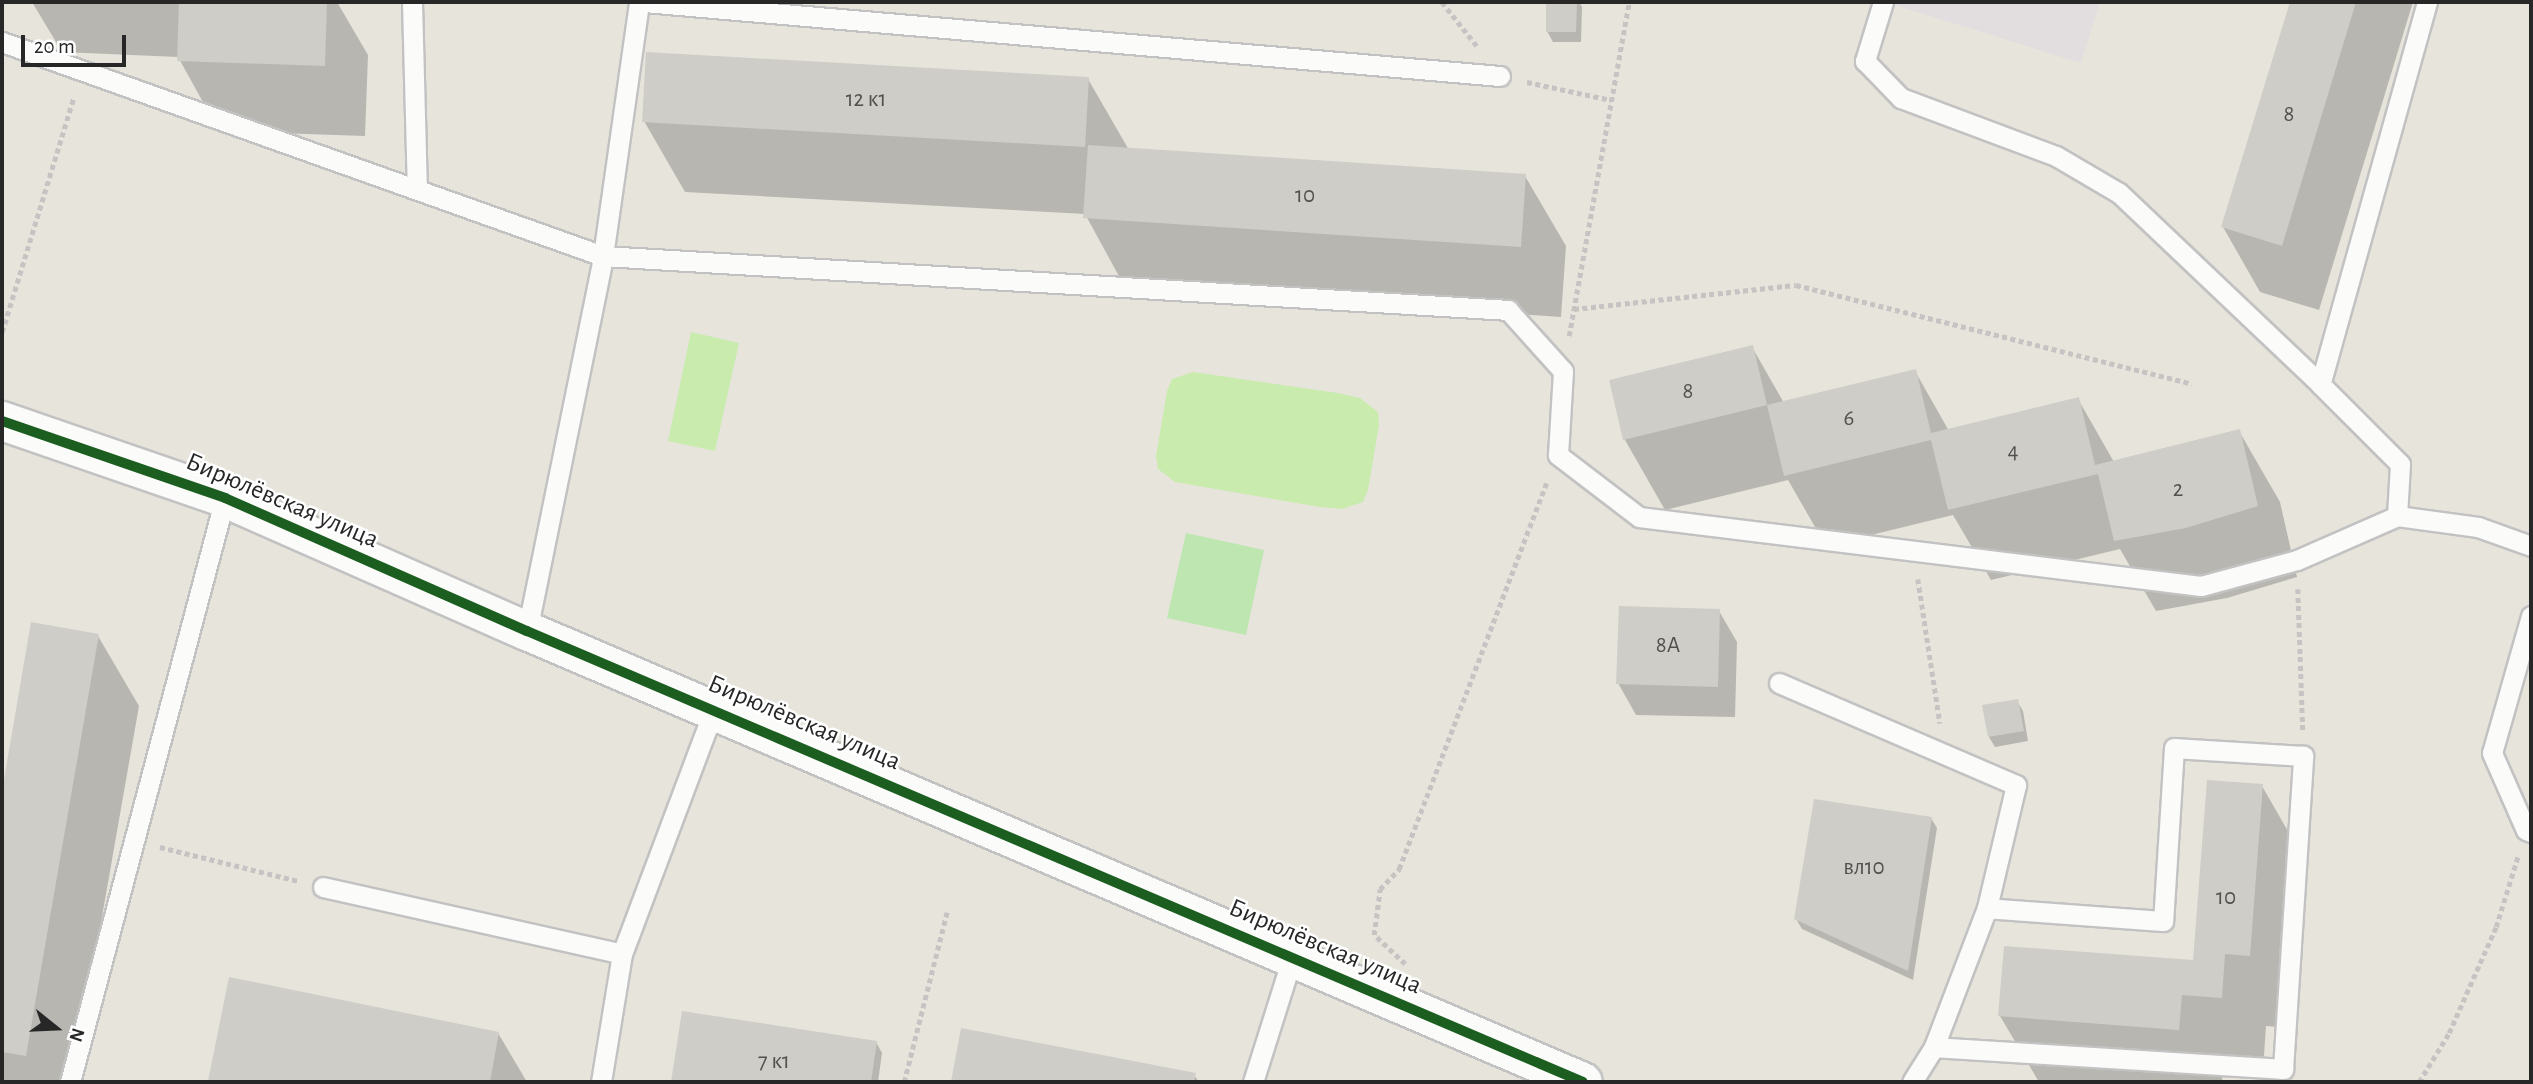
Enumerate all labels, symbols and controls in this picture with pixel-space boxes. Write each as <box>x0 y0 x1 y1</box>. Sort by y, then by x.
scale bar <box>24 21 130 65</box>
text: 20 m <box>34 36 75 57</box>
house number: 12 к1 <box>846 86 886 114</box>
house number: 8 <box>2284 101 2294 129</box>
house number: 10 <box>1295 182 1315 210</box>
house number: 8 <box>1683 378 1693 406</box>
house number: 6 <box>1844 405 1854 433</box>
house number: 4 <box>2007 438 2019 466</box>
street label: Бирюлёвская улица <box>181 446 383 556</box>
house number: 2 <box>2173 476 2183 504</box>
house number: 8А <box>1656 632 1680 660</box>
street label: Бирюлёвская улица <box>703 668 905 778</box>
house number: вл10 <box>1843 854 1885 882</box>
house number: 10 <box>2216 884 2236 912</box>
street label: Бирюлёвская улица <box>1224 892 1426 1002</box>
north arrow <box>21 993 91 1063</box>
text: N <box>65 1025 88 1044</box>
house number: 7 к1 <box>758 1048 790 1076</box>

